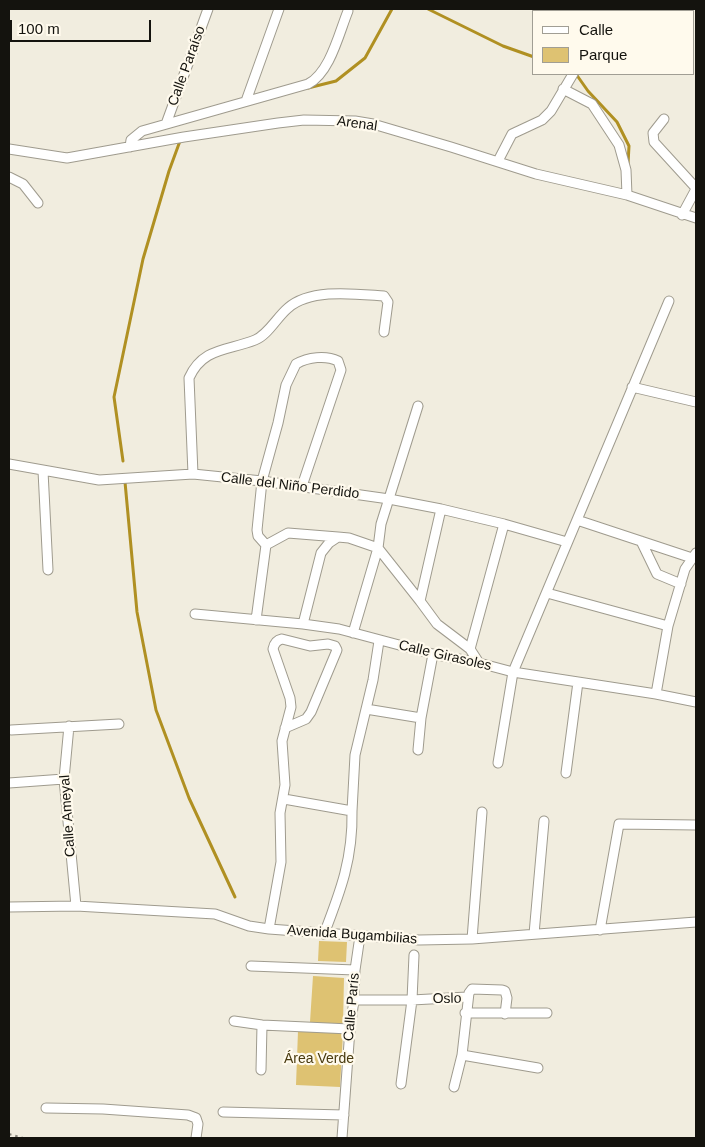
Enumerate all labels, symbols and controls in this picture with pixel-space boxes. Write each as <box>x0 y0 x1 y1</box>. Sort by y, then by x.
scale bar <box>12 10 154 42</box>
legend <box>532 10 695 75</box>
text: 100 m <box>18 20 60 37</box>
text: Calle <box>579 21 613 38</box>
street label: Calle Paraíso <box>165 24 209 108</box>
text: Parque <box>579 46 627 63</box>
street label: Arenal <box>336 113 378 135</box>
street label: Calle del Niño Perdido <box>220 469 360 503</box>
street label: Calle Girasoles <box>397 637 493 675</box>
street label: Calle Ameyal <box>57 774 79 858</box>
street label: Avenida Bugambilias <box>286 922 418 948</box>
street label: Calle París <box>341 972 363 1042</box>
street label: Oslo <box>432 990 462 1008</box>
park label: Área Verde <box>284 1051 354 1067</box>

